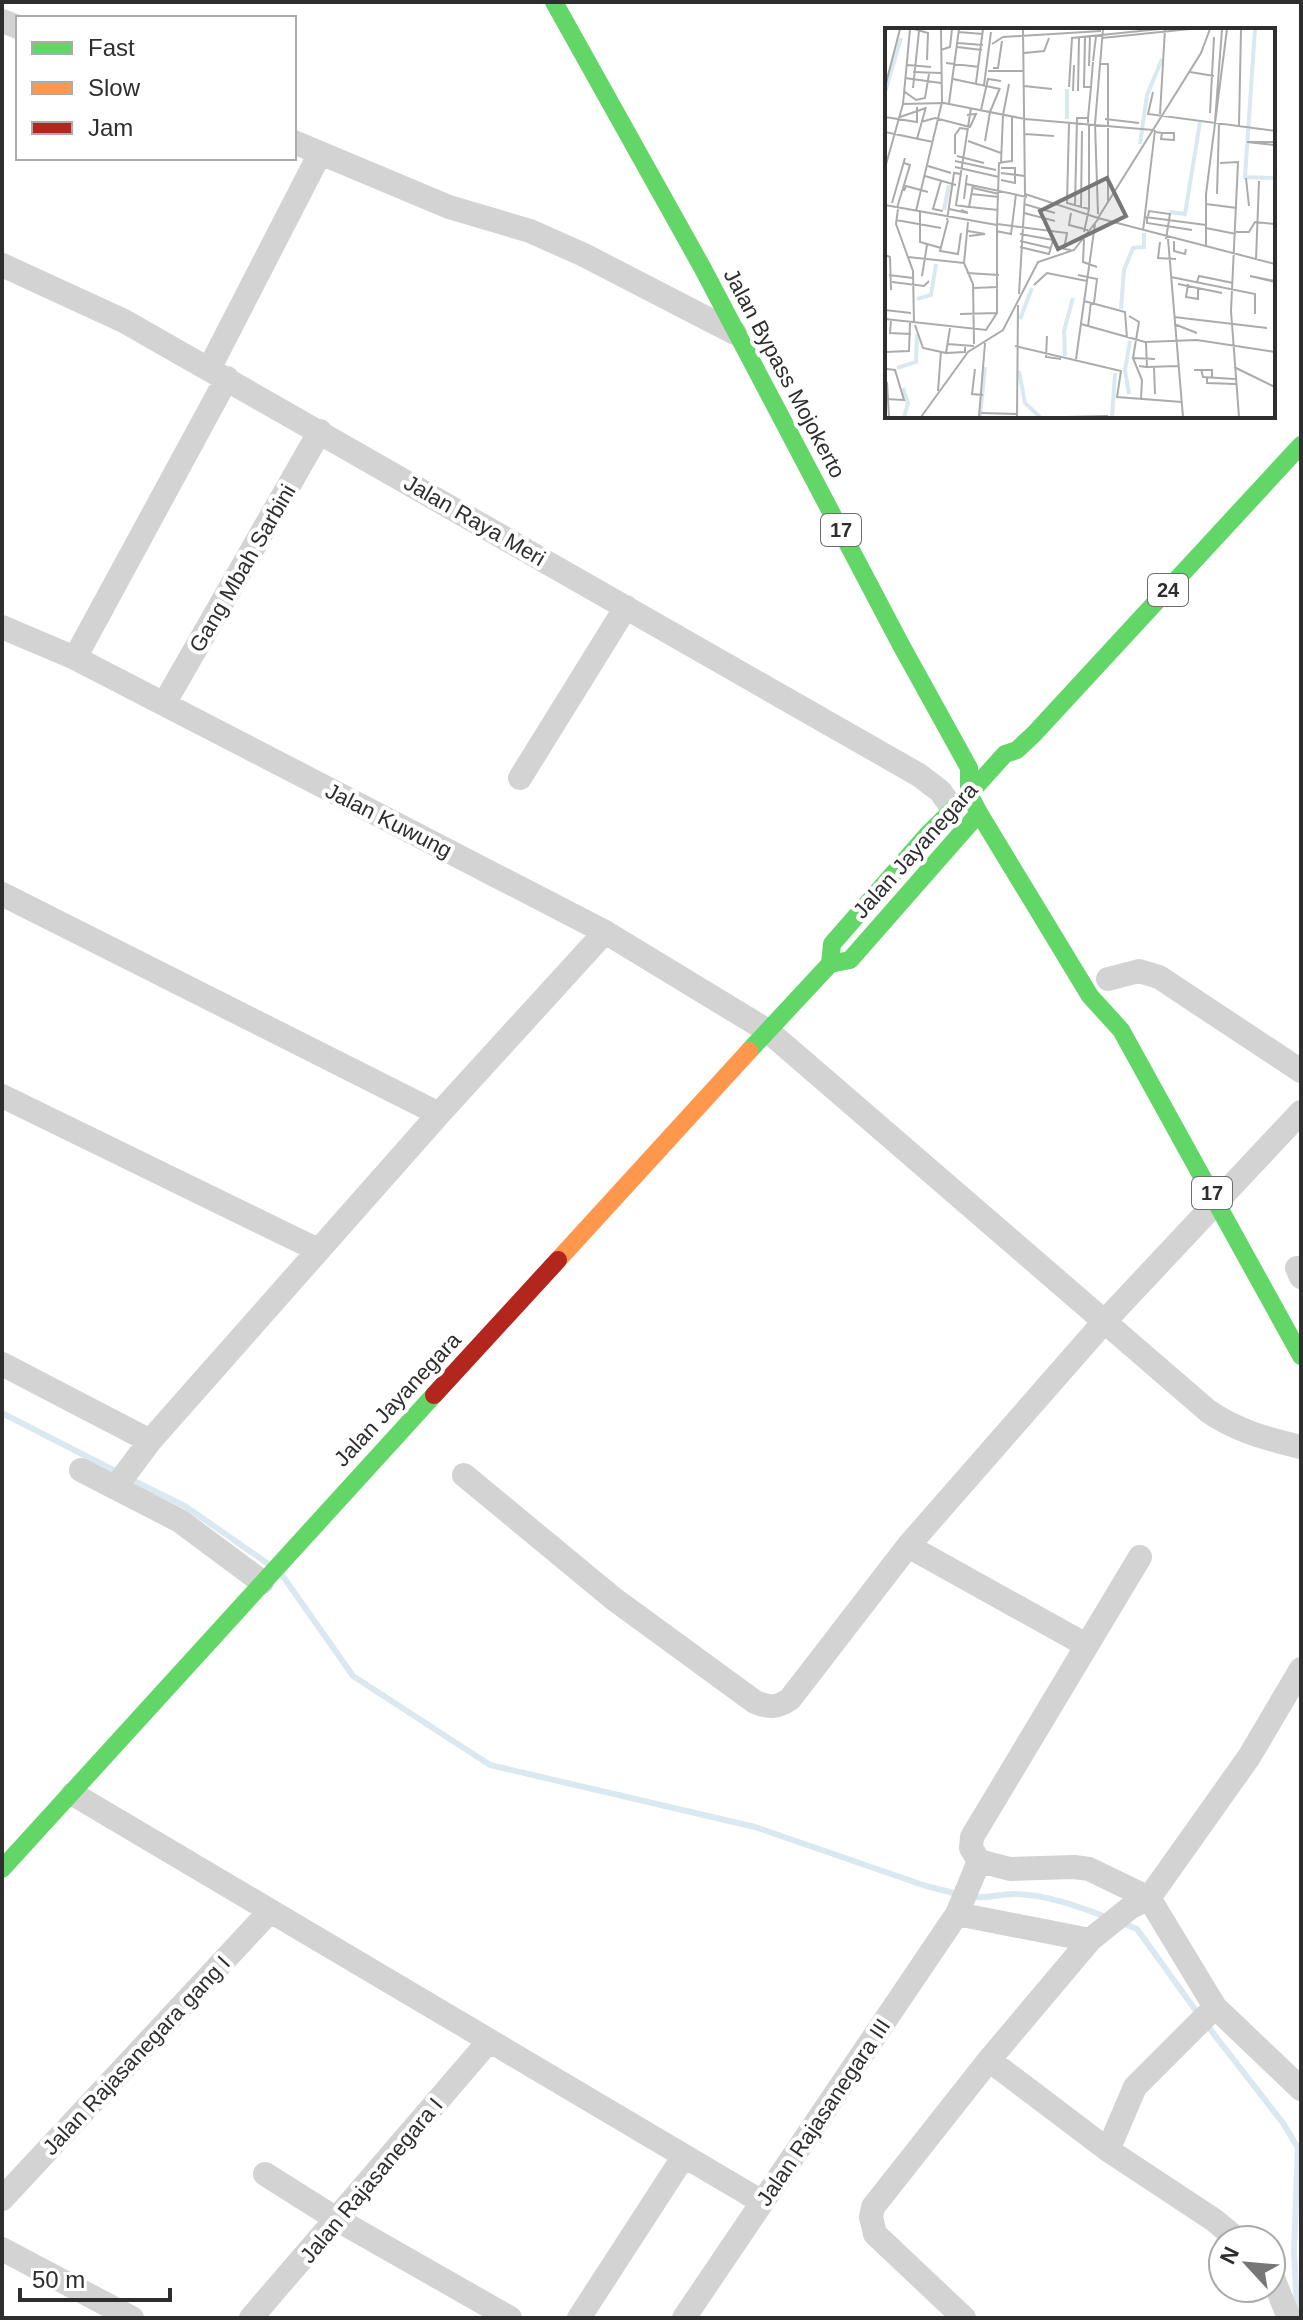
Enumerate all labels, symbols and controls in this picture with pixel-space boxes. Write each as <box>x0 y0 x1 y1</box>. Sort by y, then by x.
legend <box>16 16 296 160</box>
inset map <box>885 28 1275 418</box>
text: Fast <box>88 34 135 61</box>
text: Slow <box>88 74 141 101</box>
text: Jam <box>88 114 133 141</box>
street label: Jalan Bypass Mojokerto <box>719 264 850 482</box>
street label: Jalan Raya Meri <box>400 470 550 571</box>
street label: Gang Mbah Sarbini <box>184 480 301 657</box>
road number: 17 <box>821 514 861 546</box>
road number: 24 <box>1148 574 1188 606</box>
street label: Jalan Jayanegara <box>848 777 983 923</box>
street label: Jalan Kuwung <box>322 778 456 863</box>
road number: 17 <box>1192 1177 1232 1209</box>
street label: Jalan Jayanegara <box>329 1327 466 1471</box>
street label: Jalan Rajasanegara gang I <box>38 1951 235 2160</box>
street label: Jalan Rajasanegara III <box>752 2014 895 2211</box>
street label: Jalan Rajasanegara I <box>295 2093 448 2268</box>
north arrow <box>1207 2224 1287 2304</box>
text: N <box>1215 2243 1244 2268</box>
scale bar <box>20 2252 170 2302</box>
text: 50 m <box>32 2266 85 2293</box>

